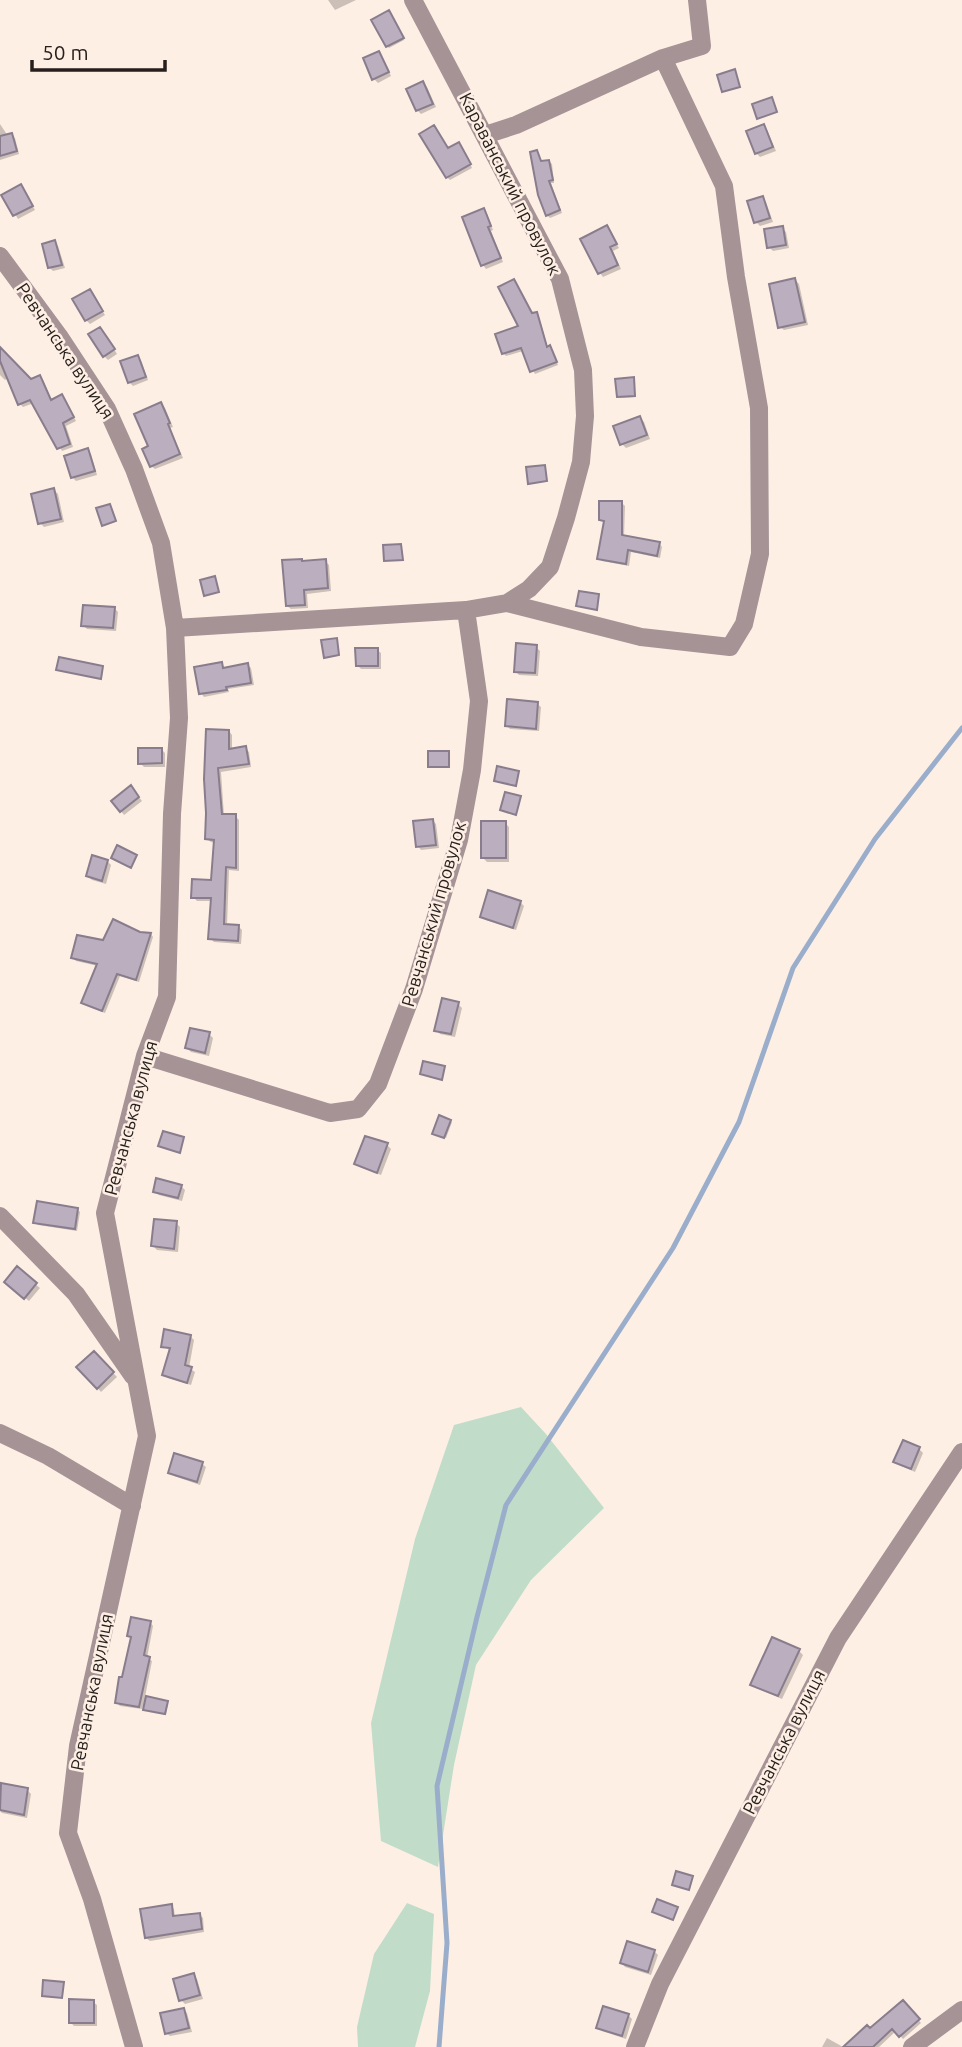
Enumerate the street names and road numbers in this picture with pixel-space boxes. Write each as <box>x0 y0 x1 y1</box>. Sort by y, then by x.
street label: Караванський провулок <box>456 89 566 278</box>
street label: Ревчанська вулиця <box>13 279 119 422</box>
street label: Ревчанський провулок <box>397 819 469 1009</box>
street label: Ревчанська вулиця <box>100 1038 160 1197</box>
street label: Ревчанська вулиця <box>66 1612 116 1772</box>
street label: Ревчанська вулиця <box>738 1666 828 1817</box>

